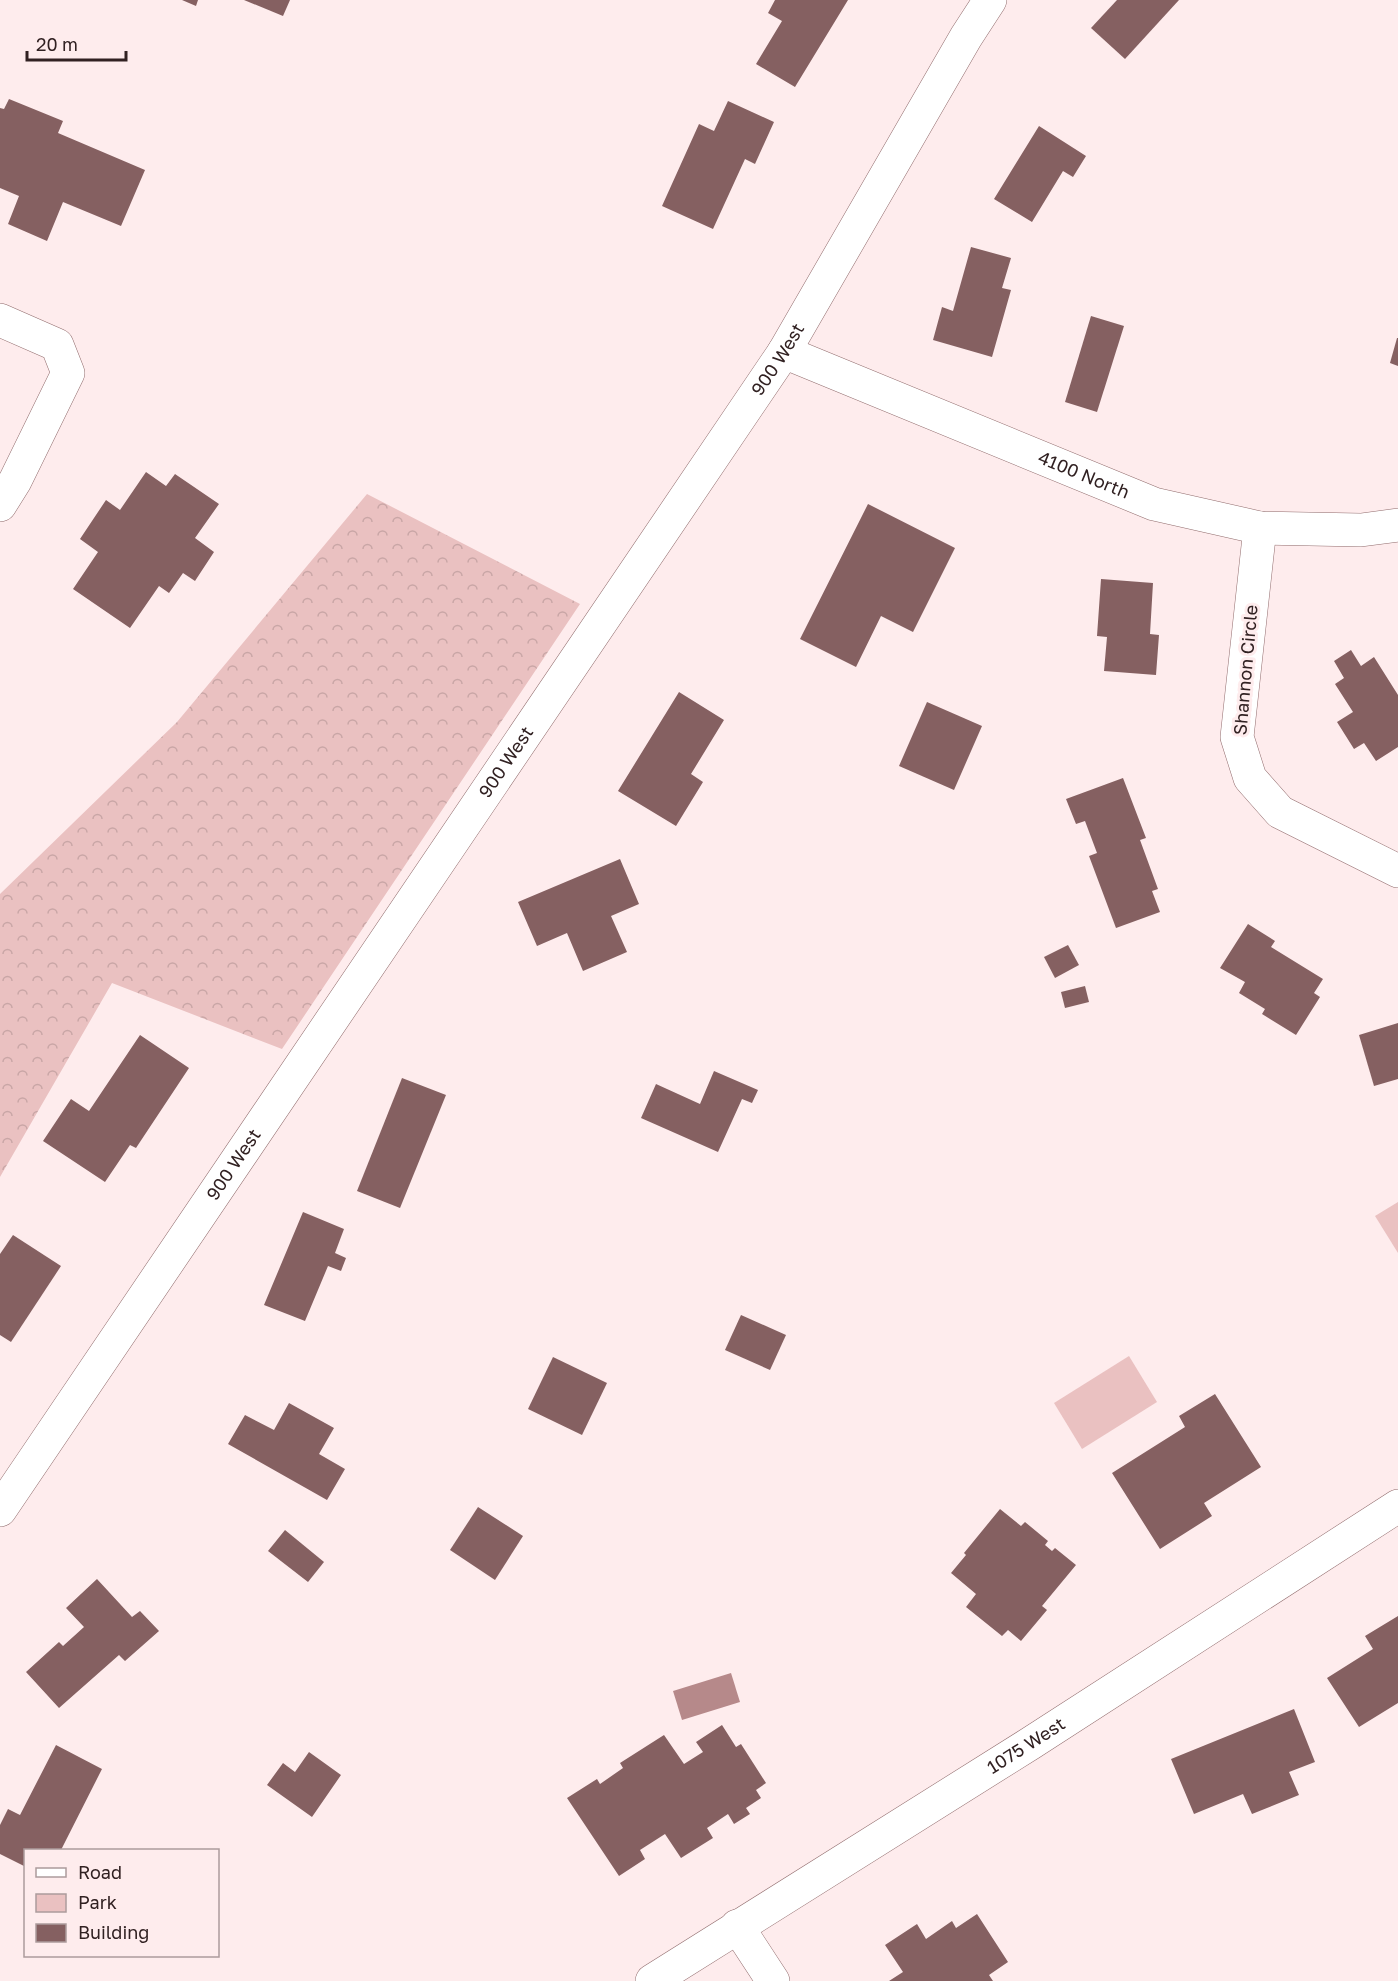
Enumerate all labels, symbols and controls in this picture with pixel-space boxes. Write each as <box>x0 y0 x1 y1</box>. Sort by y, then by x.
scale bar <box>27 24 126 62</box>
text: 20 m <box>36 33 78 55</box>
street label: 900 West <box>746 319 808 399</box>
street label: 4100 North <box>1035 446 1133 503</box>
street label: Shannon Circle <box>1228 604 1262 736</box>
street label: 900 West <box>473 722 537 802</box>
street label: 900 West <box>201 1124 265 1204</box>
street label: 1075 West <box>983 1712 1069 1778</box>
legend <box>24 1849 219 1957</box>
text: Road <box>78 1861 122 1883</box>
text: Park <box>78 1891 117 1913</box>
text: Building <box>78 1921 149 1943</box>

